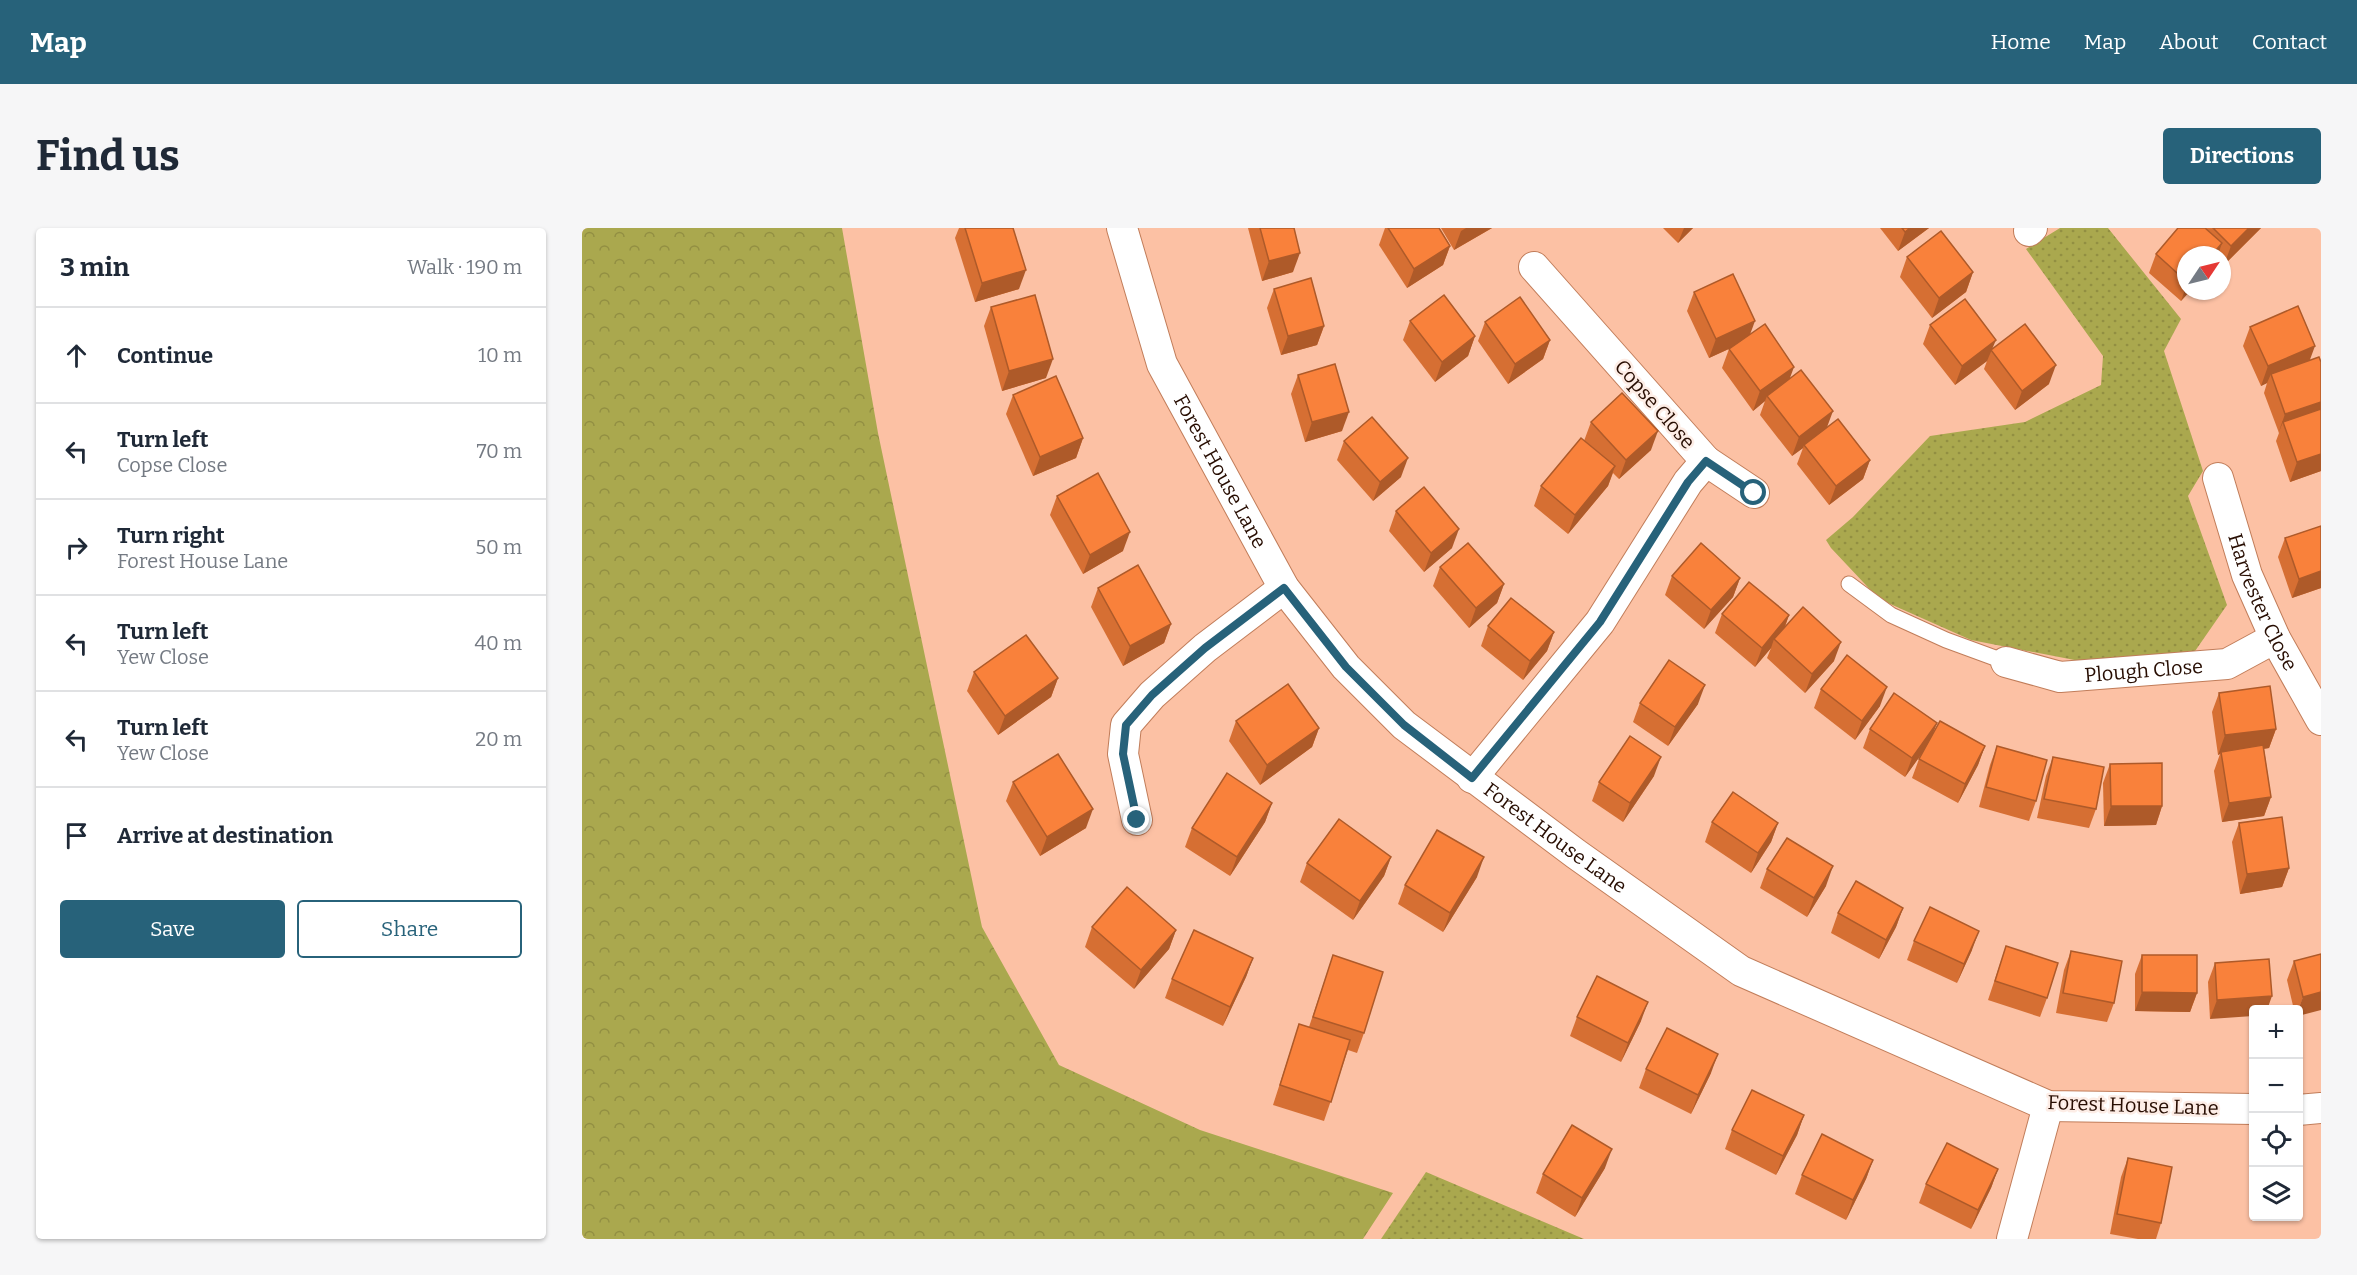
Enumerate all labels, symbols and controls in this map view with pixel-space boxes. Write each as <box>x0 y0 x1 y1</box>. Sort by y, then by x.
text: Map <box>30 26 87 59</box>
text: Home <box>1991 29 2051 55</box>
text: Map <box>2084 29 2126 55</box>
text: About <box>2159 29 2219 55</box>
text: Contact <box>2252 29 2327 55</box>
button: Directions <box>2163 128 2321 184</box>
text: Find us <box>36 131 180 181</box>
north arrow <box>2177 246 2231 300</box>
text: 3 min <box>60 252 129 283</box>
text: Walk · 190 m <box>407 255 522 279</box>
icon: ahead <box>60 339 93 372</box>
text: Continue <box>117 342 213 369</box>
text: 10 m <box>478 343 522 367</box>
street label: Copse Close <box>1610 354 1700 454</box>
street label: Forest House Lane <box>1169 390 1272 552</box>
text: Turn left <box>117 426 209 453</box>
icon: left <box>60 435 93 468</box>
text: 70 m <box>476 439 522 463</box>
text: Copse Close <box>117 453 227 477</box>
route start <box>1740 479 1766 505</box>
text: Turn right <box>117 522 225 549</box>
icon: right <box>60 531 93 564</box>
street label: Harvester Close <box>2223 531 2303 675</box>
text: 50 m <box>475 535 522 559</box>
text: Forest House Lane <box>117 549 288 573</box>
text: Turn left <box>117 618 209 645</box>
icon: left <box>60 627 93 660</box>
text: 40 m <box>474 631 522 655</box>
text: Yew Close <box>117 645 209 669</box>
street label: Plough Close <box>2084 654 2204 687</box>
text: Turn left <box>117 714 209 741</box>
icon: left <box>60 723 93 756</box>
text: 20 m <box>475 727 522 751</box>
text: Yew Close <box>117 741 209 765</box>
street label: Forest House Lane <box>1479 777 1631 898</box>
route end <box>1123 806 1149 832</box>
icon: arrive <box>60 819 93 852</box>
text: Arrive at destination <box>117 822 333 849</box>
button: Save <box>60 900 285 958</box>
button: Share <box>297 900 522 958</box>
map controls <box>2249 1005 2303 1221</box>
button: + <box>2249 1005 2303 1059</box>
button: − <box>2249 1059 2303 1113</box>
street label: Forest House Lane <box>2047 1090 2219 1120</box>
button: locate <box>2249 1113 2303 1167</box>
button: layers <box>2249 1167 2303 1221</box>

